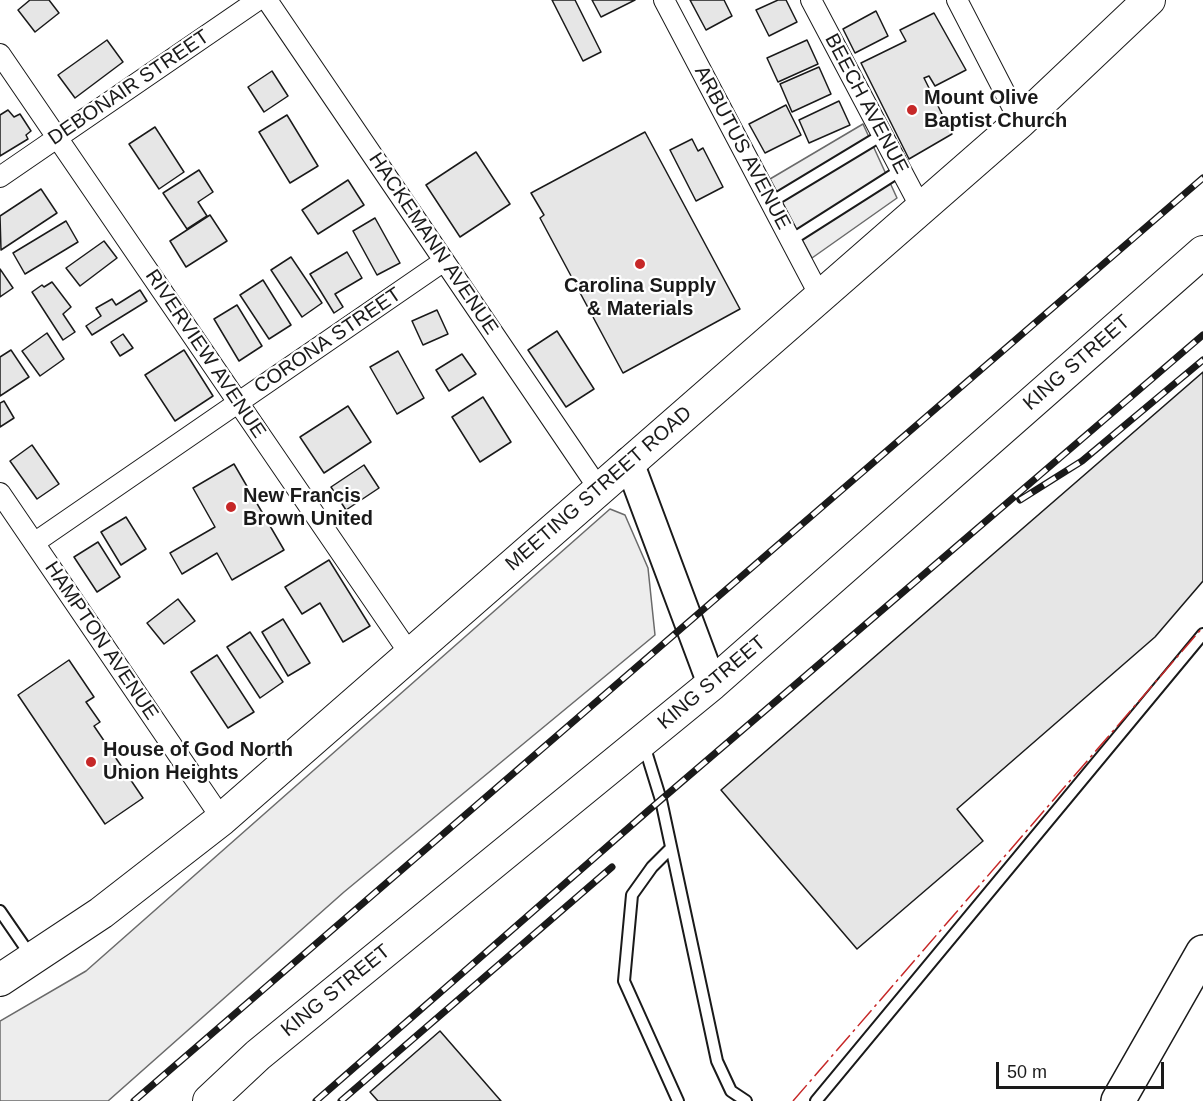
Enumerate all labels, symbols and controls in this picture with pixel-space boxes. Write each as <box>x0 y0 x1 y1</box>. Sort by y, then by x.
street label: DEBONAIR STREET <box>44 25 214 151</box>
street label: BEECH AVENUE <box>819 30 913 178</box>
street label: ARBUTUS AVENUE <box>689 62 795 234</box>
place label: Mount Olive Baptist Church <box>924 86 1067 133</box>
marker: Mount Olive Baptist Church <box>905 103 919 117</box>
street label: HACKEMANN AVENUE <box>363 149 503 339</box>
marker: Carolina Supply & Materials <box>633 257 647 271</box>
street label: RIVERVIEW AVENUE <box>140 265 270 443</box>
place label: Carolina Supply & Materials <box>564 274 716 321</box>
street label: CORONA STREET <box>250 283 406 399</box>
street label: KING STREET <box>1019 310 1135 416</box>
street label: MEETING STREET ROAD <box>501 402 697 576</box>
place label: New Francis Brown United <box>243 484 373 531</box>
marker: New Francis Brown United <box>224 500 238 514</box>
street label: HAMPTON AVENUE <box>39 557 163 725</box>
street label: KING STREET <box>653 631 771 735</box>
place label: House of God North Union Heights <box>103 738 293 785</box>
marker: House of God North Union Heights <box>84 755 98 769</box>
street label: KING STREET <box>277 940 395 1042</box>
scale bar <box>999 1050 1167 1088</box>
text: 50 m <box>1007 1062 1047 1082</box>

